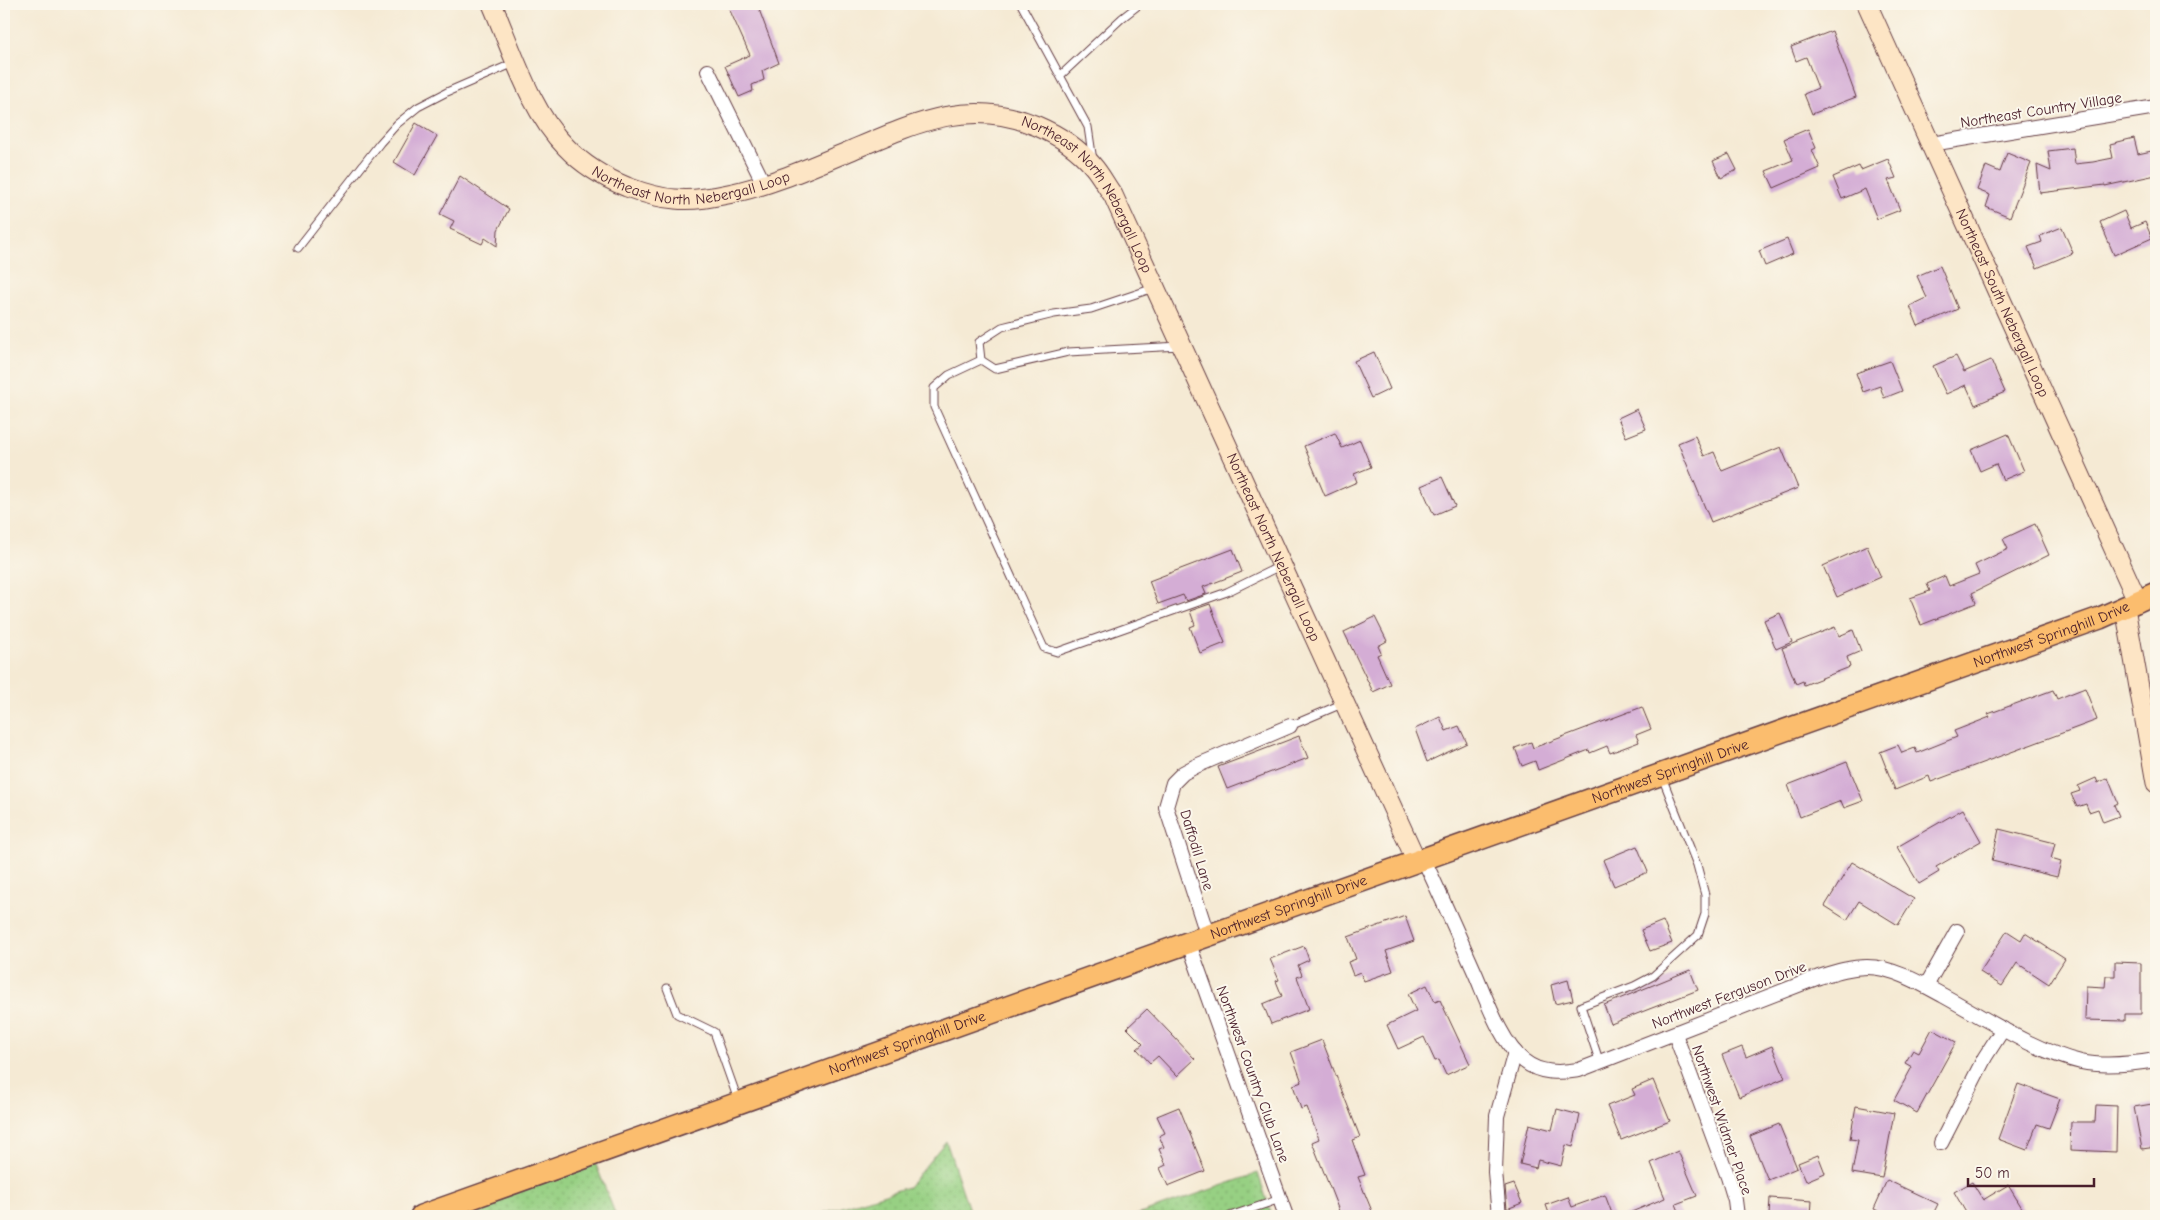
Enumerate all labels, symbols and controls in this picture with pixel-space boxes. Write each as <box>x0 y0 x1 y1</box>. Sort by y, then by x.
street label: Northeast Country Village <box>1959 88 2123 132</box>
street label: Northeast North Nebergall Loop <box>1019 112 1156 276</box>
street label: Northeast North Nebergall Loop <box>589 156 795 182</box>
text: Northeast North Nebergall Loop <box>589 162 792 209</box>
street label: Northeast South Nebergall Loop <box>1952 206 2053 400</box>
street label: Northeast North Nebergall Loop <box>1223 450 1324 644</box>
street label: Northwest Springhill Drive <box>1971 597 2133 671</box>
street label: Northwest Springhill Drive <box>1589 735 1751 807</box>
street label: Daffodil Lane <box>1176 807 1218 893</box>
street label: Northwest Springhill Drive <box>1208 871 1370 943</box>
street label: Northwest Ferguson Drive <box>1649 957 1809 1033</box>
street label: Northwest Country Club Lane <box>1213 983 1294 1165</box>
street label: Northwest Springhill Drive <box>826 1007 988 1079</box>
street label: Northwest Widmer Place <box>1688 1043 1756 1198</box>
scale bar <box>1968 1155 2094 1187</box>
text: 50 m <box>1975 1164 2010 1182</box>

